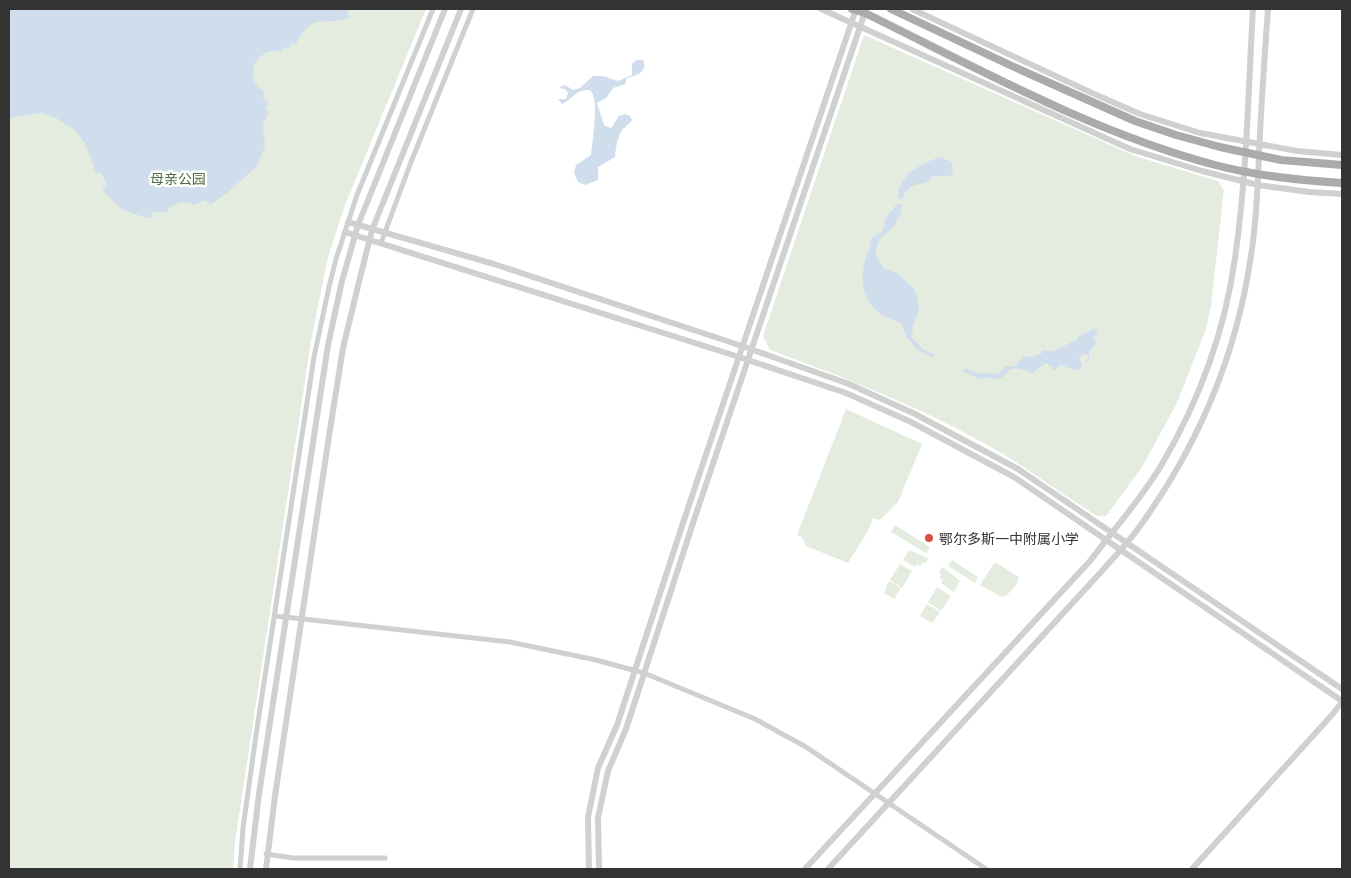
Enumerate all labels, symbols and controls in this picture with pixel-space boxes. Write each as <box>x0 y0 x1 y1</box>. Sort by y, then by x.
park label: 母亲公园 <box>150 170 206 187</box>
place label: 鄂尔多斯一中附属小学 <box>939 530 1079 547</box>
marker: 鄂尔多斯一中附属小学 <box>923 532 935 544</box>

